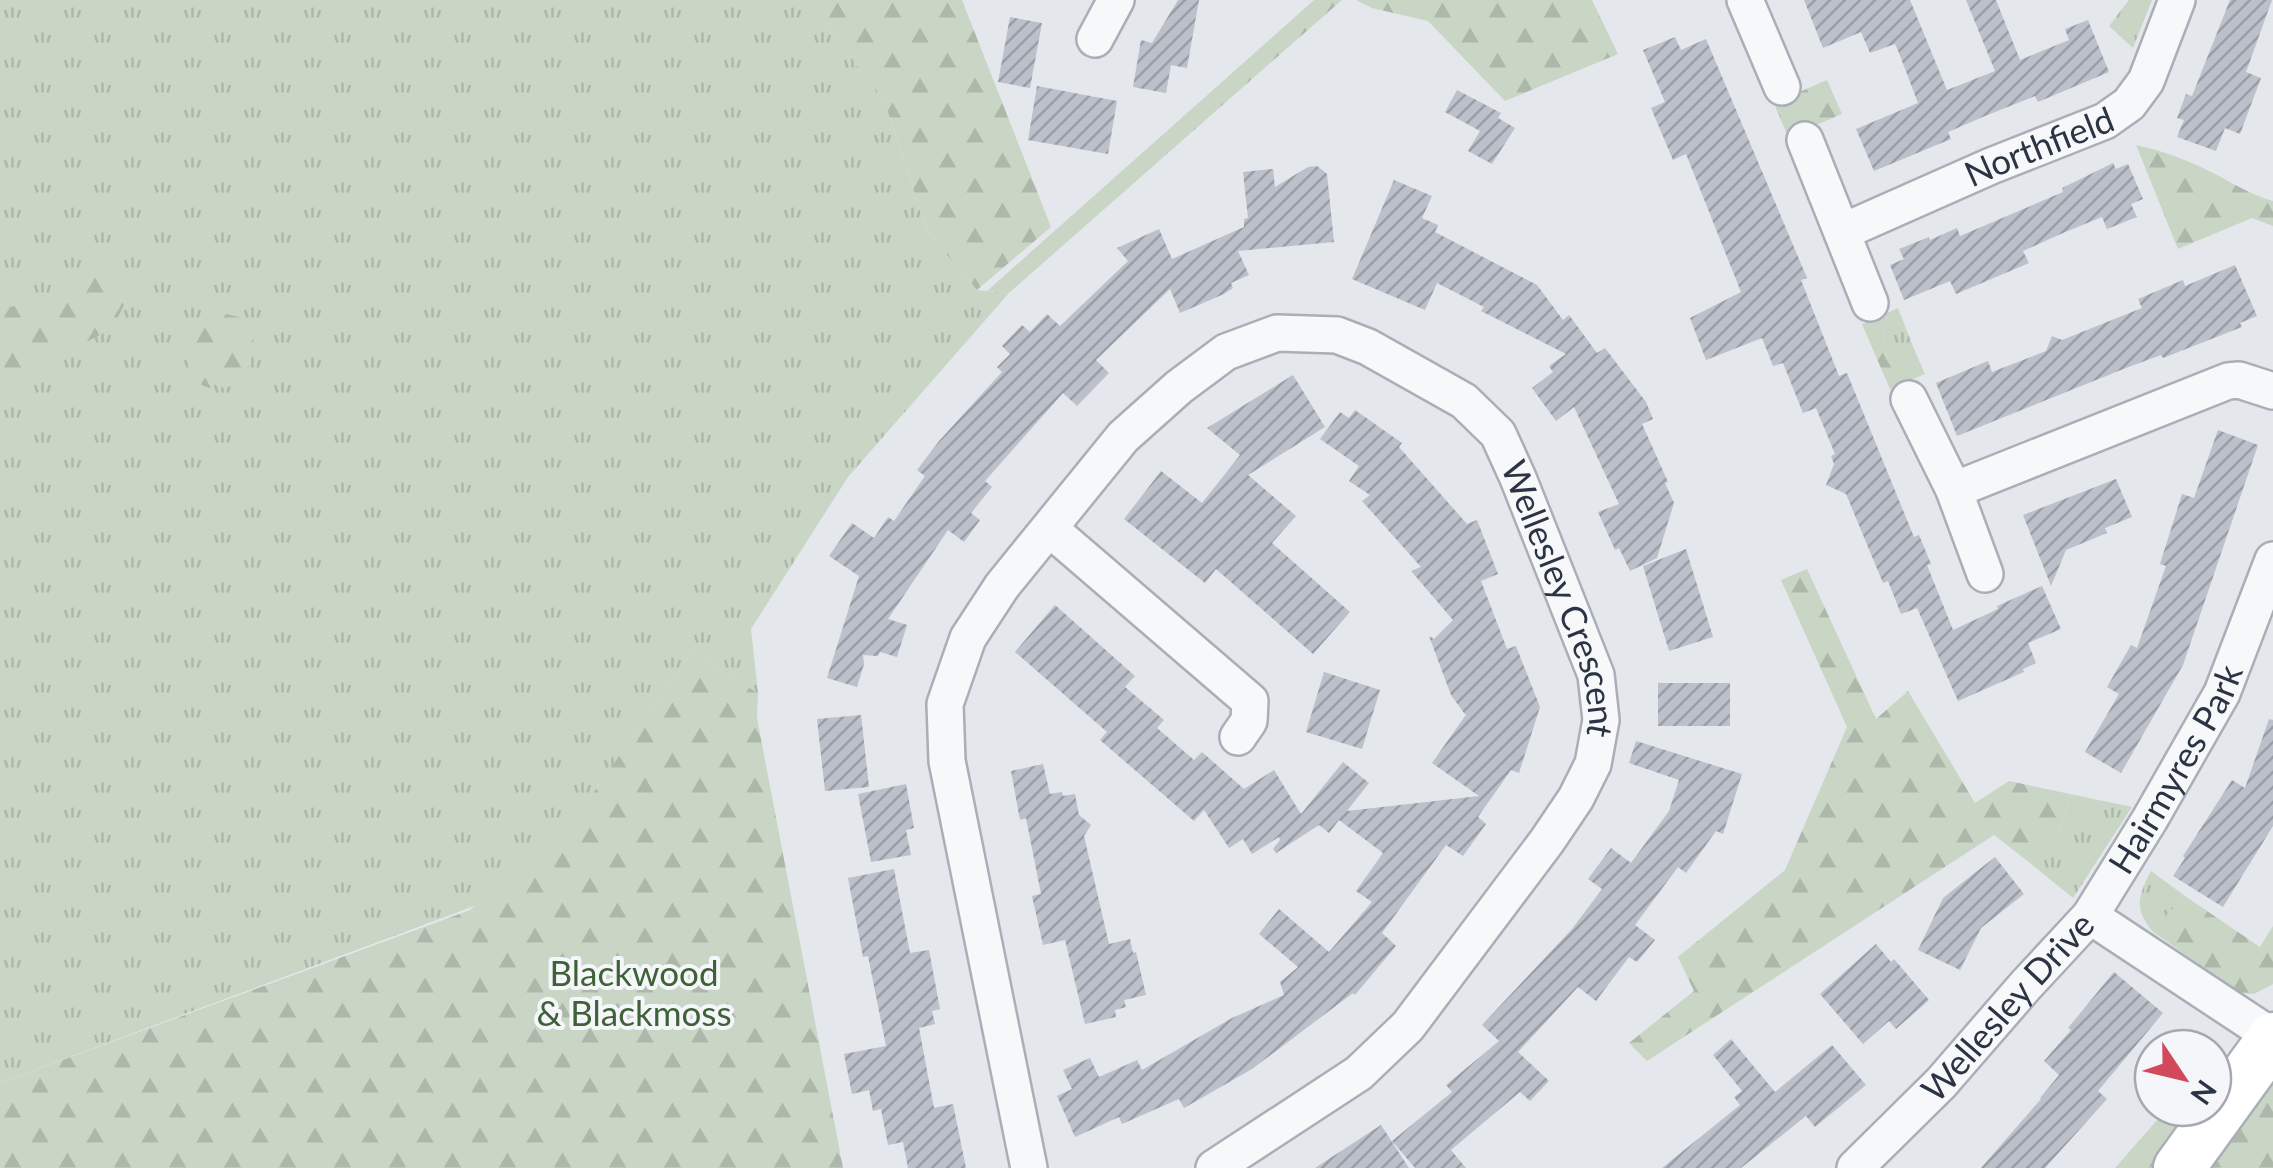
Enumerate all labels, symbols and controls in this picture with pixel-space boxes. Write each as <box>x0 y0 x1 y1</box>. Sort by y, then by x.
street label: Northfield <box>1957 97 2119 194</box>
street label: Wellesley Crescent <box>1494 454 1624 741</box>
street label: Hairmyres Park <box>2098 658 2250 881</box>
street label: Wellesley Drive <box>1912 903 2102 1109</box>
park label: Blackwood & Blackmoss <box>536 951 732 1033</box>
north arrow <box>2133 1028 2233 1128</box>
text: N <box>2184 1074 2224 1112</box>

